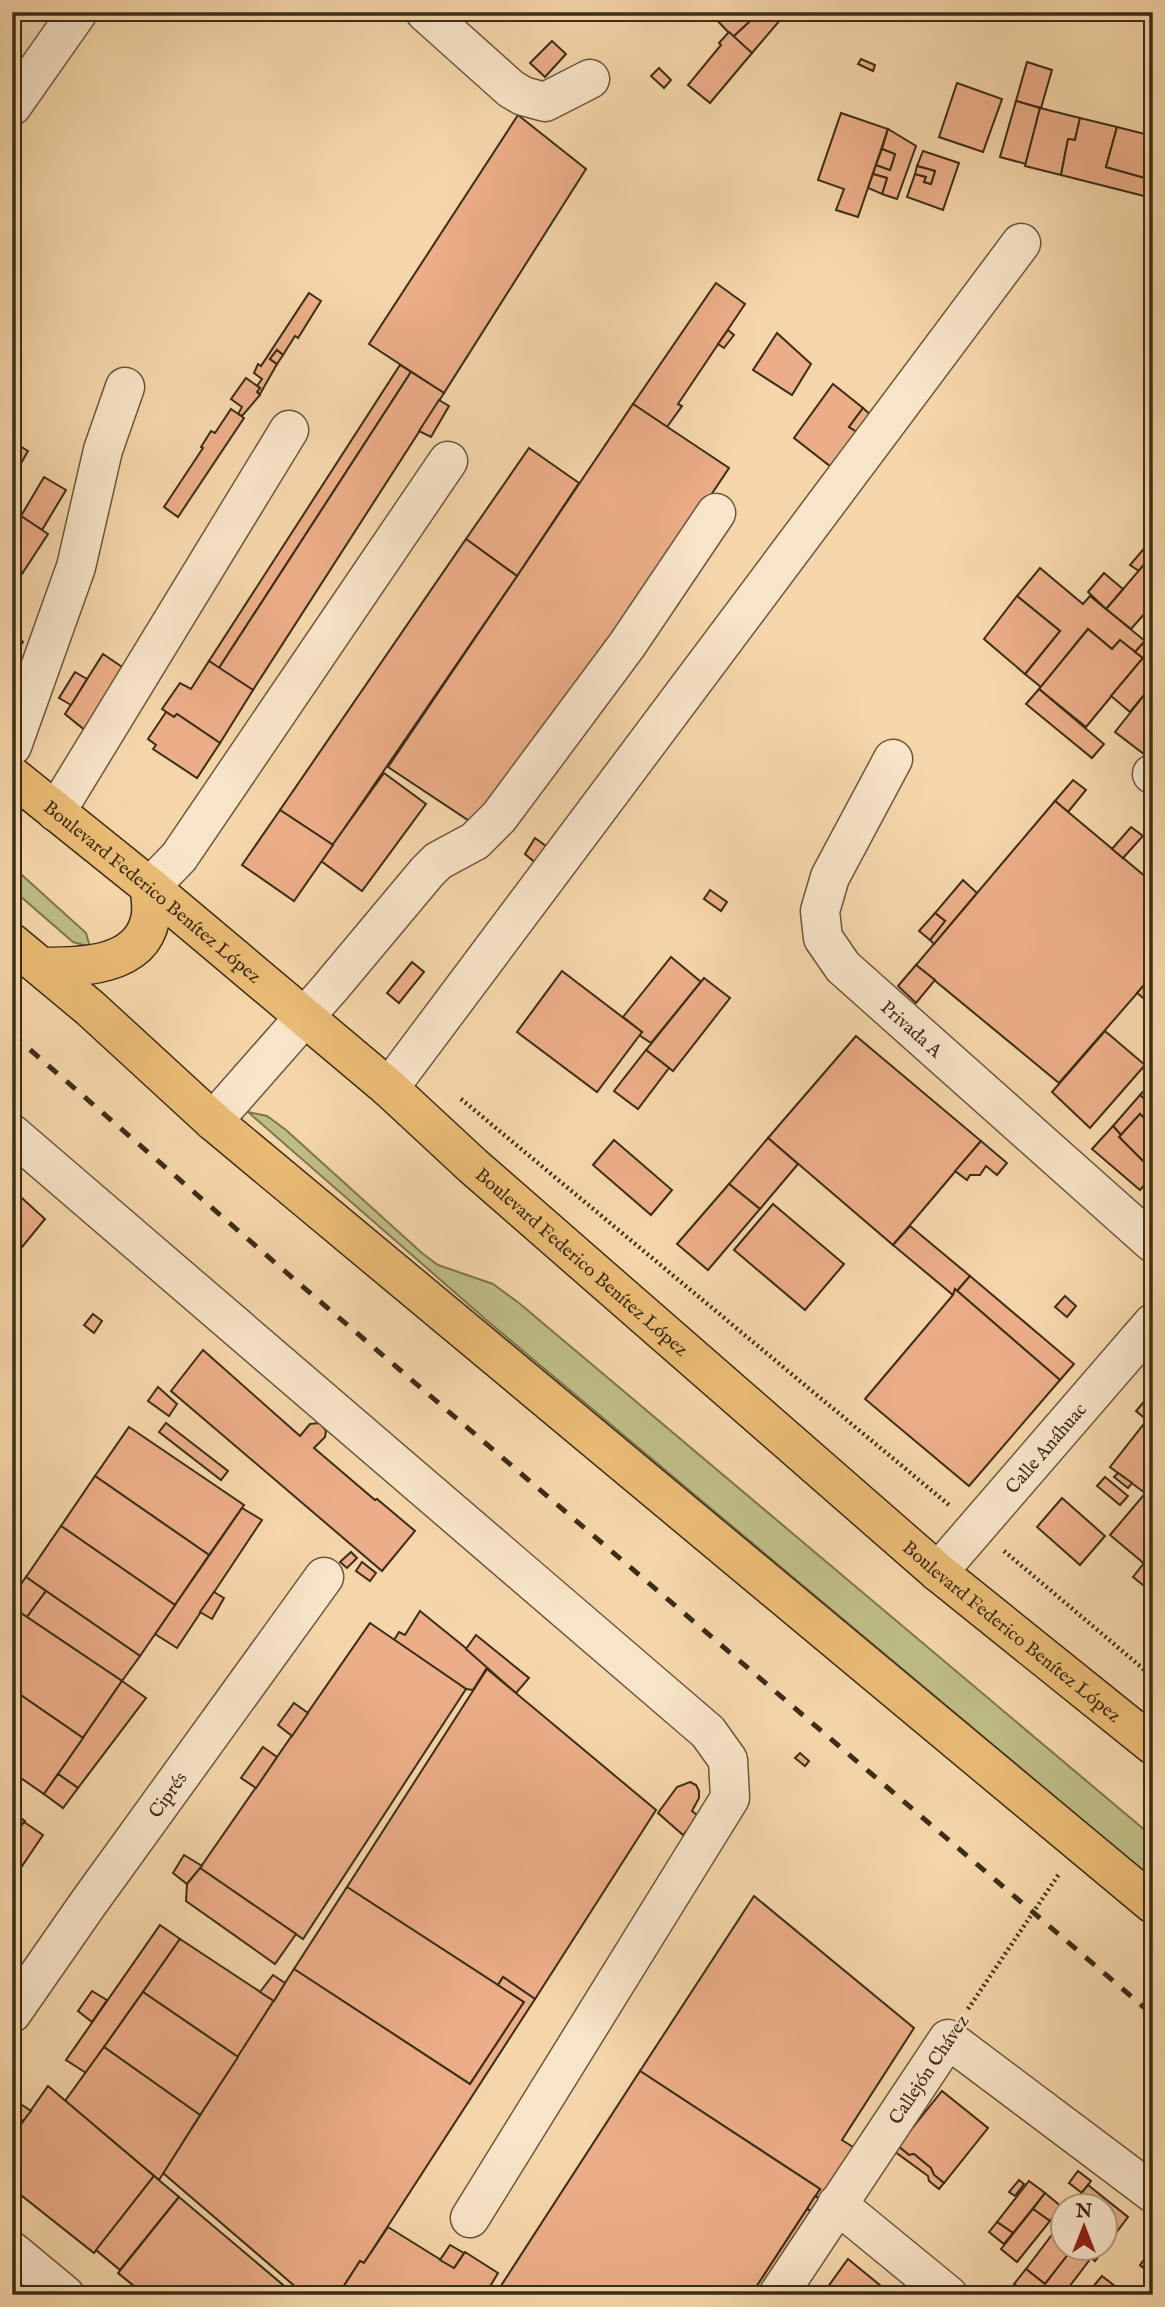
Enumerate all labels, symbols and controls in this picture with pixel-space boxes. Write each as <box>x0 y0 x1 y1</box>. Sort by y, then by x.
street label: Boulevard Federico Benítez López <box>38 796 266 989</box>
street label: Privada A <box>875 996 947 1065</box>
street label: Boulevard Federico Benítez López <box>469 1163 693 1362</box>
street label: Calle Anáhuac <box>1001 1399 1093 1500</box>
street label: Boulevard Federico Benítez López <box>897 1536 1125 1729</box>
street label: Ciprés <box>144 1768 193 1823</box>
street label: Callejón Chávez <box>884 2010 975 2130</box>
north arrow <box>1050 2192 1120 2262</box>
text: N <box>1075 2200 1093 2224</box>

